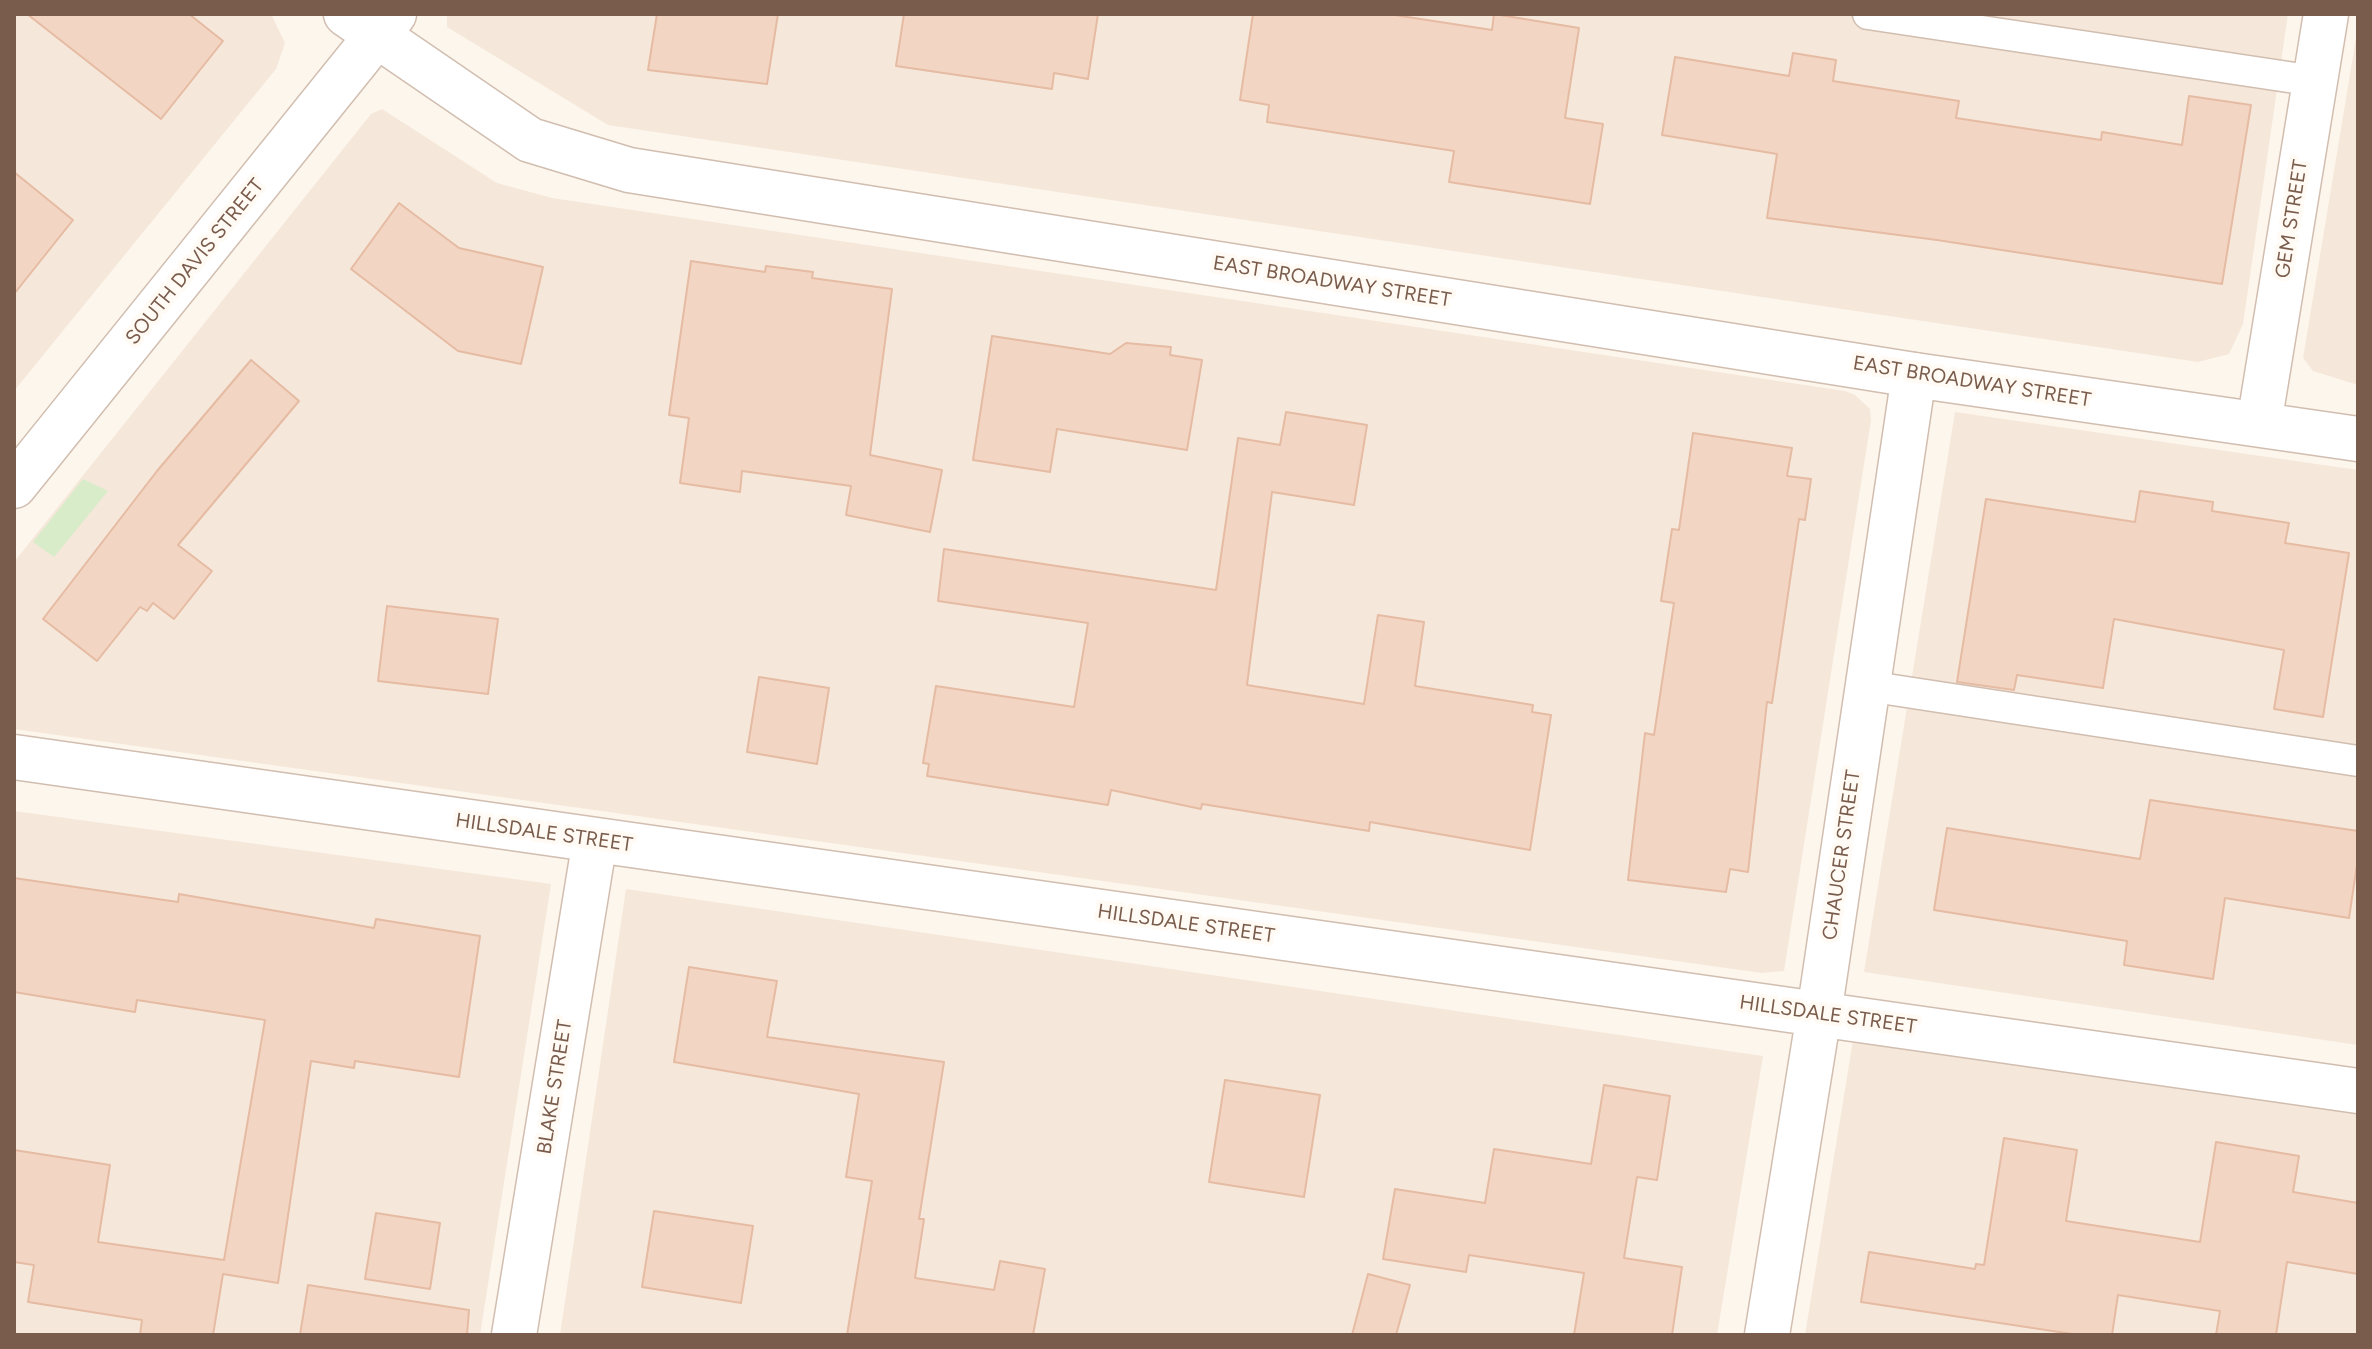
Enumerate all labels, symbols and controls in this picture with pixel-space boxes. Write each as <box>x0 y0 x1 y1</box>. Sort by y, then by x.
street label: GEM STREET <box>2271 158 2313 280</box>
street label: SOUTH DAVIS STREET <box>121 174 269 350</box>
street label: EAST BROADWAY STREET <box>1211 251 1453 313</box>
street label: EAST BROADWAY STREET <box>1851 351 2093 413</box>
street label: CHAUCER STREET <box>1818 768 1866 942</box>
street label: HILLSDALE STREET <box>454 809 634 857</box>
street label: HILLSDALE STREET <box>1096 900 1276 948</box>
street label: HILLSDALE STREET <box>1738 991 1918 1039</box>
street label: BLAKE STREET <box>533 1018 577 1156</box>

